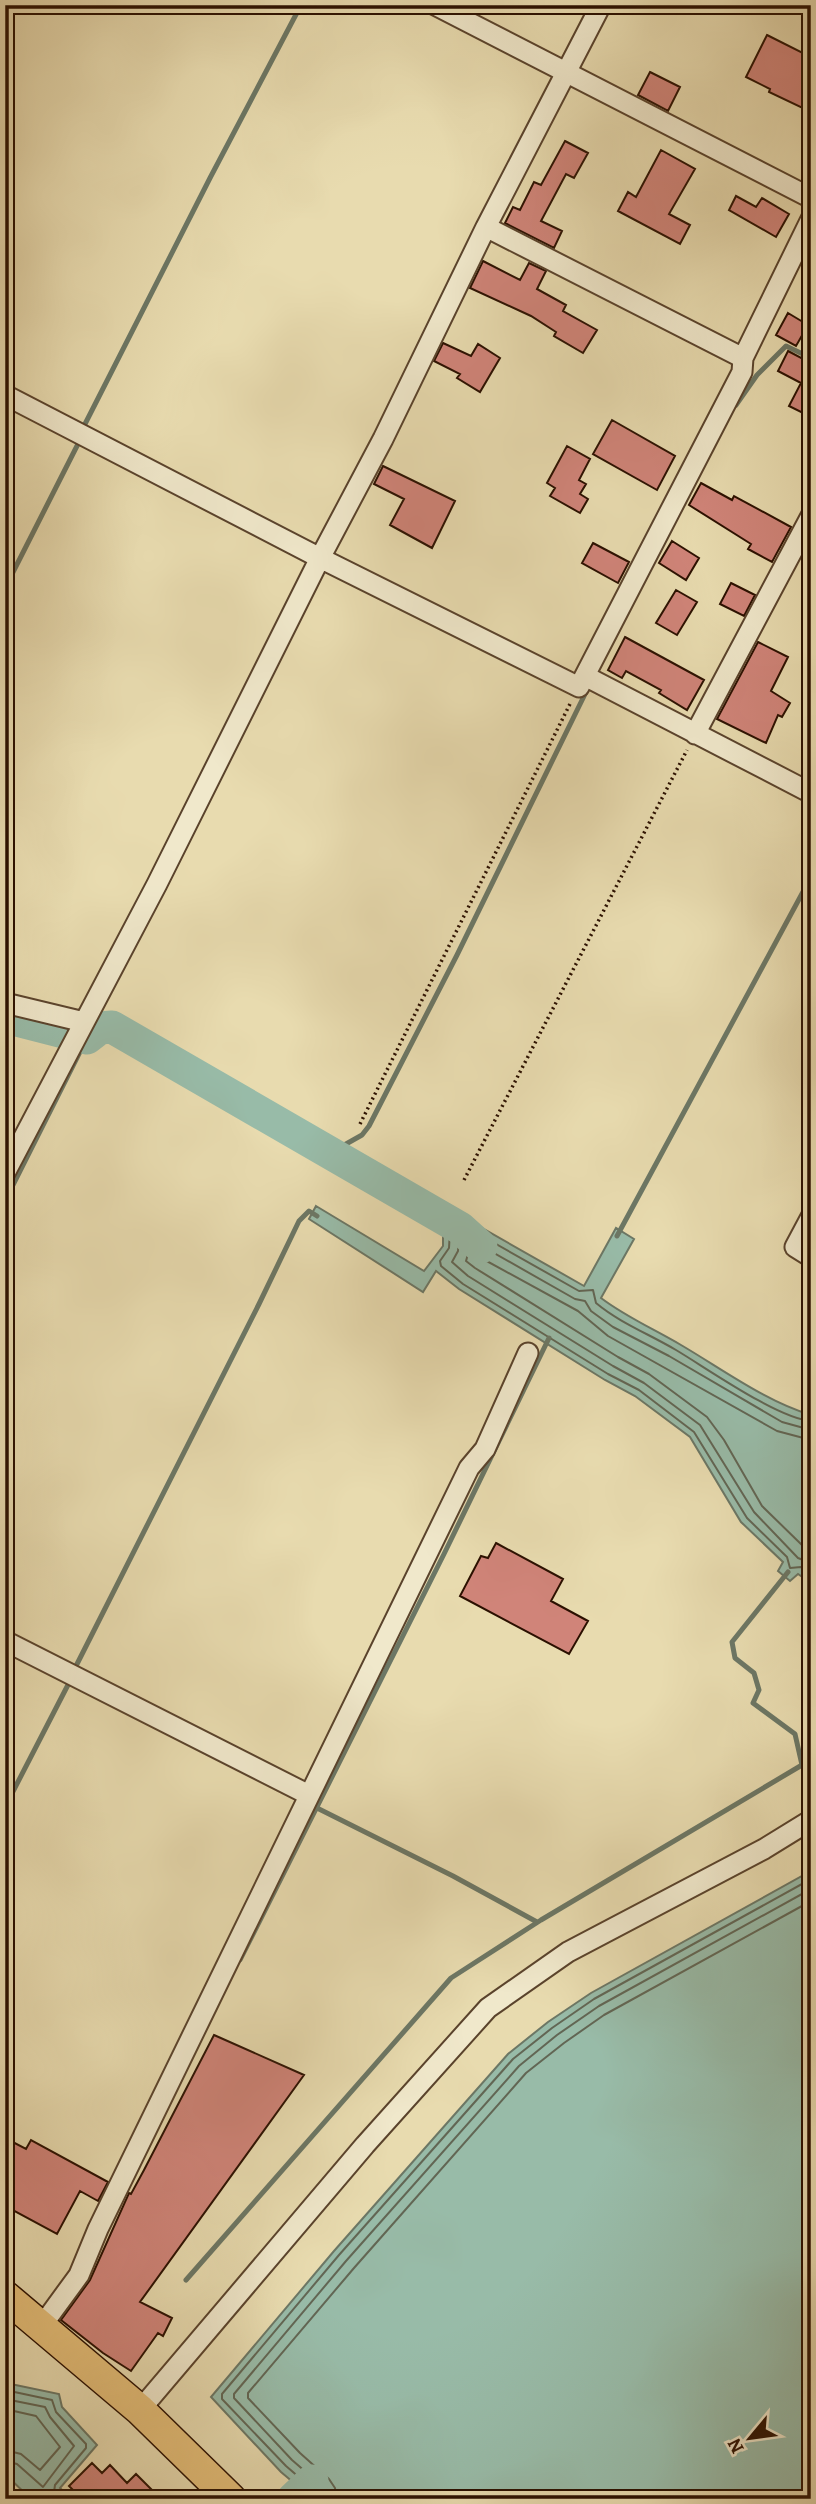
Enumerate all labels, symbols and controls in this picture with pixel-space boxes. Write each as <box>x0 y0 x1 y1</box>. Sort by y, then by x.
north arrow <box>714 2402 784 2472</box>
text: N <box>721 2433 751 2458</box>

